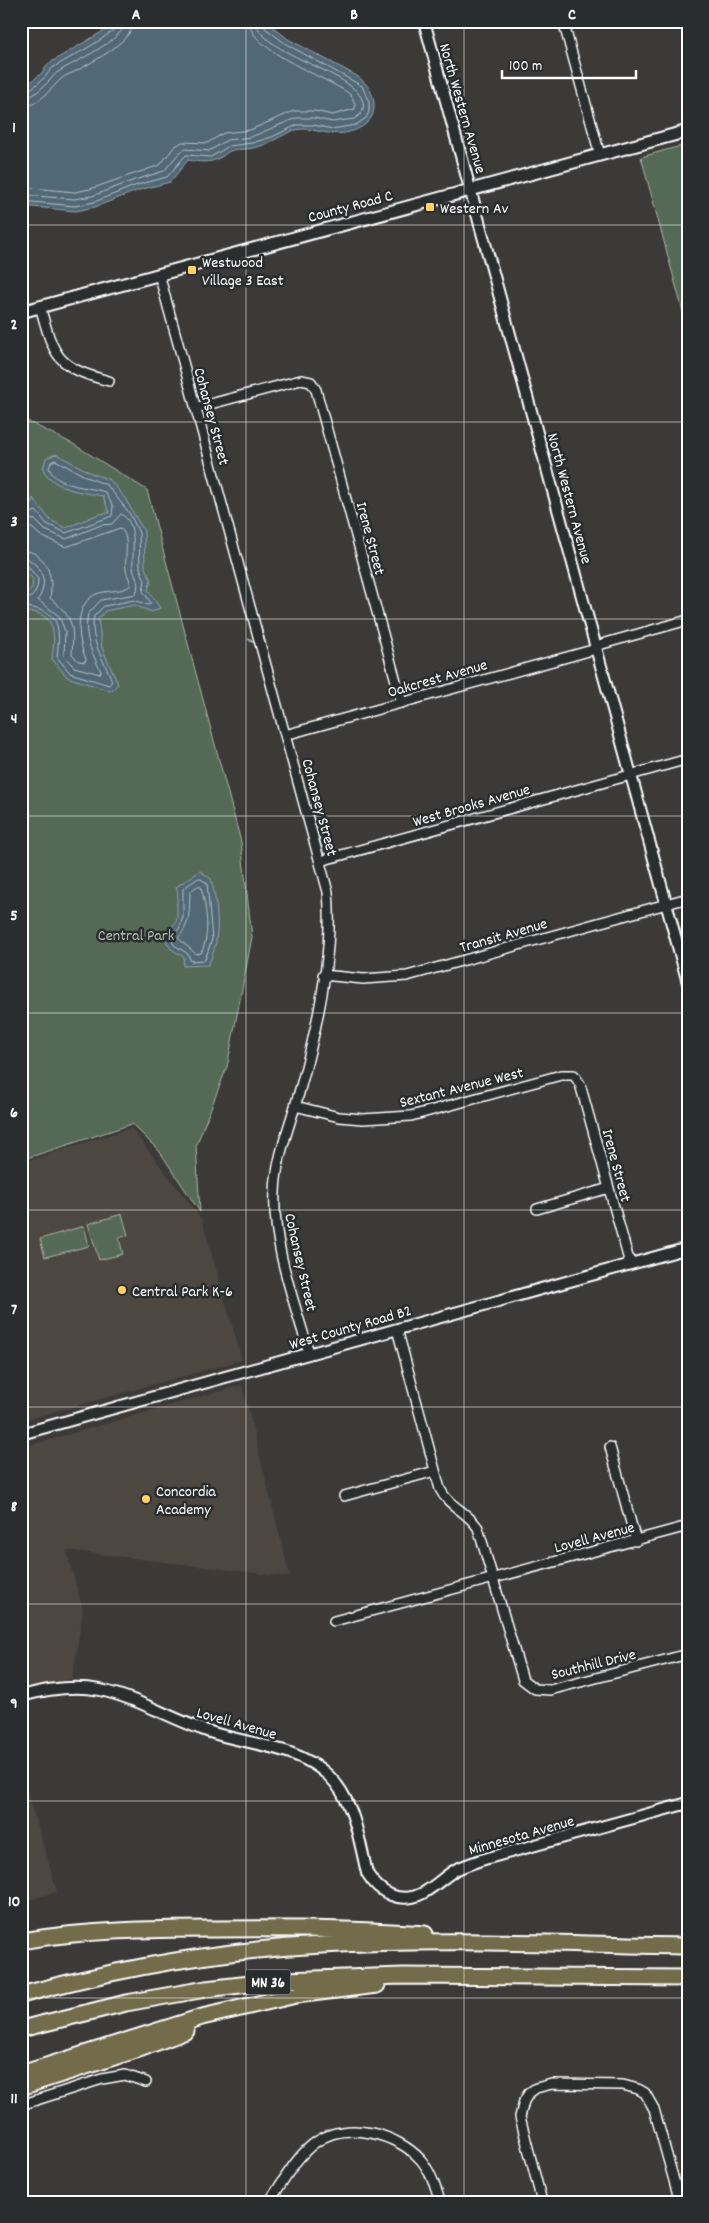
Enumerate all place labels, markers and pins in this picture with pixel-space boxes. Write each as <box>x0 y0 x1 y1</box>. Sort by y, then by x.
place label: Western Av <box>440 198 509 221</box>
marker: Western Av <box>424 201 436 213</box>
place label: Westwood Village 3 East <box>202 252 284 293</box>
marker: Westwood Village 3 East <box>186 264 198 276</box>
place label: Central Park K-6 <box>132 1281 233 1304</box>
marker: Central Park K-6 <box>116 1284 128 1296</box>
place label: Concordia Academy <box>156 1481 216 1522</box>
marker: Concordia Academy <box>140 1493 152 1505</box>

